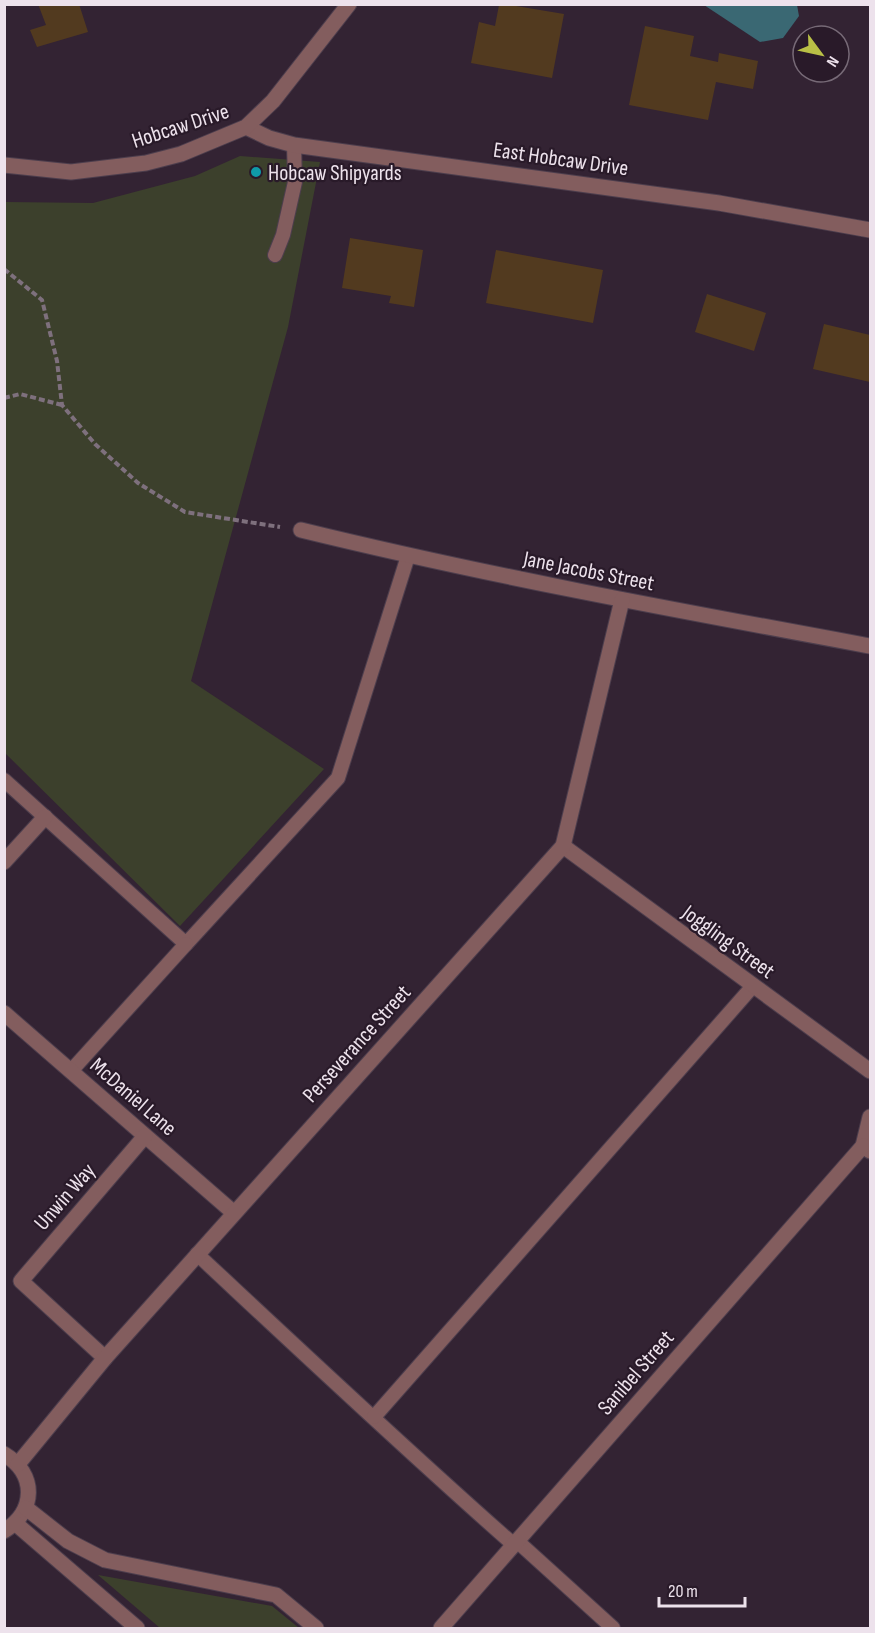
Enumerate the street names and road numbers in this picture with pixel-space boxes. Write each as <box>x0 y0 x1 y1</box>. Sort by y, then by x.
street label: Hobcaw Drive <box>128 98 232 155</box>
street label: East Hobcaw Drive <box>492 137 630 182</box>
street label: Jane Jacobs Street <box>520 545 657 597</box>
street label: Joggling Street <box>676 899 780 985</box>
street label: Perseverance Street <box>297 979 417 1108</box>
street label: McDaniel Lane <box>84 1052 182 1142</box>
street label: Unwin Way <box>29 1157 102 1236</box>
street label: Sanibel Street <box>592 1325 680 1421</box>

